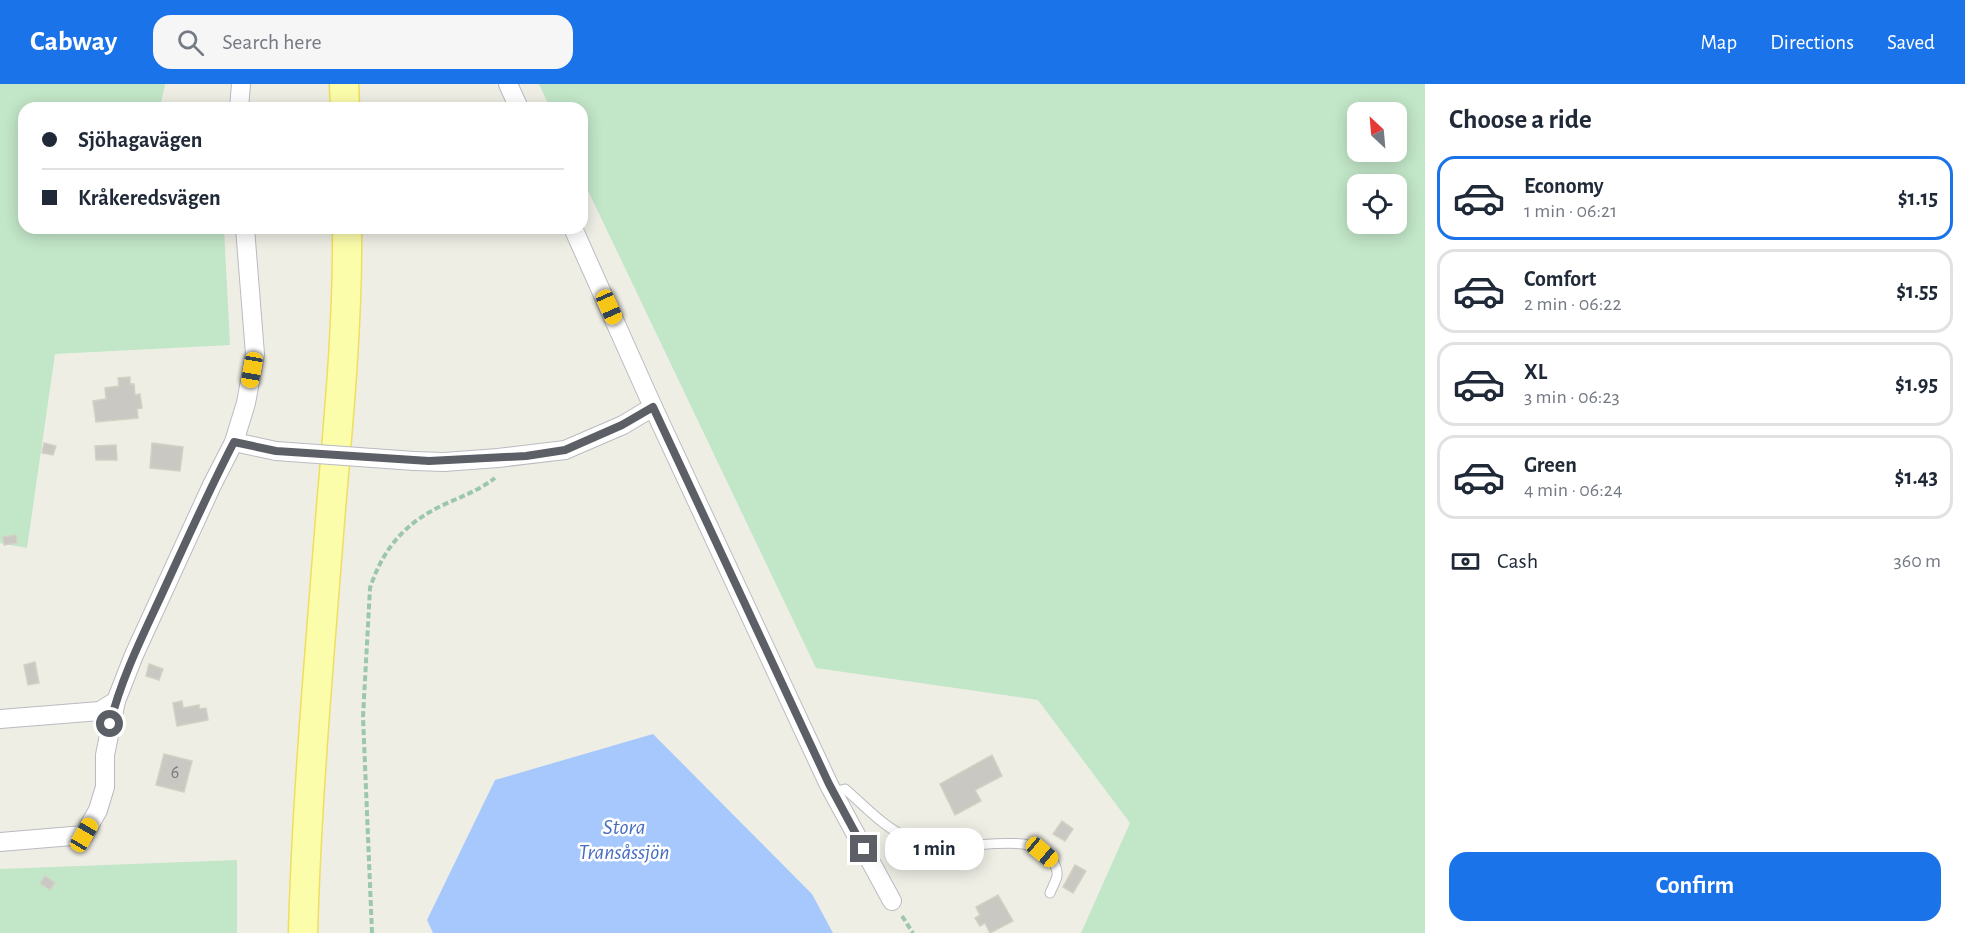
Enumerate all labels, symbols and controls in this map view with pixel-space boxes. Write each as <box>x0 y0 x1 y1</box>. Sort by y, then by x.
search box <box>153 15 573 69</box>
icon: search <box>174 26 207 59</box>
text: Cabway <box>30 28 117 56</box>
text: Search here <box>222 31 322 53</box>
text: Map <box>1701 32 1737 53</box>
text: Directions <box>1770 32 1854 53</box>
text: Saved <box>1887 32 1935 53</box>
north arrow <box>1347 102 1407 162</box>
map controls <box>1347 102 1407 234</box>
text: Choose a ride <box>1449 106 1592 133</box>
text: Sjöhagavägen <box>78 129 202 151</box>
icon: car <box>1452 171 1506 225</box>
button: locate <box>1347 174 1407 234</box>
text: Economy <box>1524 175 1604 197</box>
text: Kråkeredsvägen <box>78 187 221 209</box>
text: $1.15 <box>1898 187 1938 209</box>
text: 1 min · 06:21 <box>1524 201 1617 221</box>
icon: car <box>1452 264 1506 318</box>
text: Comfort <box>1524 268 1596 290</box>
text: $1.55 <box>1896 280 1938 302</box>
car <box>593 287 625 327</box>
text: 2 min · 06:22 <box>1524 294 1621 314</box>
car <box>240 351 264 389</box>
icon: car <box>1452 357 1506 411</box>
text: XL <box>1524 361 1547 383</box>
text: $1.95 <box>1895 373 1938 395</box>
text: 3 min · 06:23 <box>1524 387 1620 407</box>
icon: car <box>1452 450 1506 504</box>
text: Green <box>1524 454 1577 476</box>
text: $1.43 <box>1895 466 1938 488</box>
text: 4 min · 06:24 <box>1524 480 1623 500</box>
icon: cash <box>1449 545 1482 578</box>
text: Cash <box>1497 550 1538 572</box>
text: 360 m <box>1894 551 1941 571</box>
route start <box>96 710 123 737</box>
house number: 6 <box>171 764 179 782</box>
car <box>67 815 101 855</box>
water label: Stora Transåssjön <box>579 816 669 863</box>
callout: 1 min <box>885 828 984 870</box>
car <box>1022 834 1062 870</box>
route end <box>850 835 877 862</box>
text: 1 min <box>913 839 956 859</box>
button: Confirm <box>1449 852 1941 921</box>

